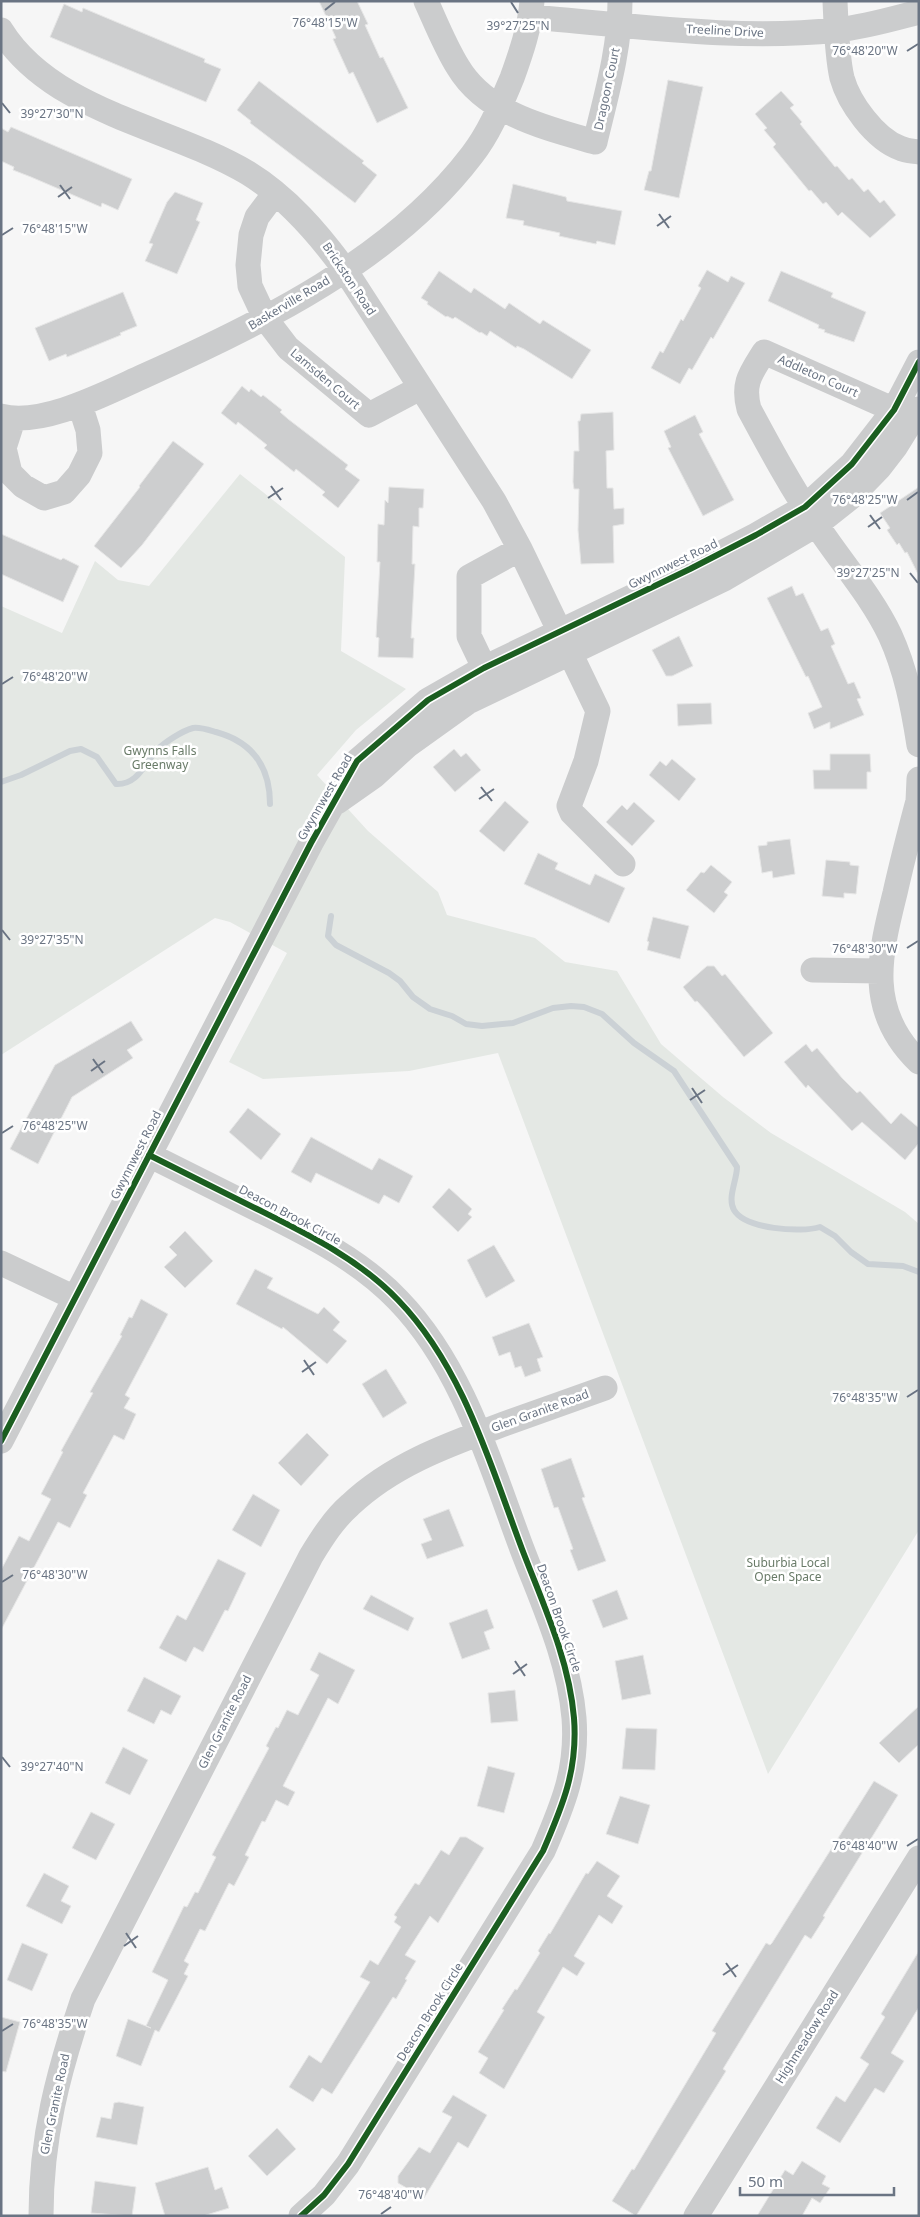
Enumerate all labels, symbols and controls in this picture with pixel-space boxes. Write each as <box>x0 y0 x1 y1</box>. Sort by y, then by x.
text: 76°48'15"W <box>292 14 358 31</box>
text: 39°27'25"N <box>486 17 550 34</box>
street label: Treeline Drive <box>686 20 764 41</box>
text: 76°48'20"W <box>832 42 898 59</box>
street label: Dragoon Court <box>589 45 624 132</box>
text: 39°27'30"N <box>20 105 84 122</box>
text: 76°48'15"W <box>22 220 88 237</box>
street label: Brickston Road <box>319 239 380 319</box>
street label: Baskerville Road <box>245 271 333 334</box>
street label: Lamsden Court <box>287 344 364 413</box>
street label: Addleton Court <box>775 350 862 401</box>
text: 76°48'25"W <box>832 491 898 508</box>
street label: Gwynnwest Road <box>625 535 720 593</box>
text: 39°27'25"N <box>836 564 900 581</box>
text: 76°48'20"W <box>22 668 88 685</box>
park label: Gwynns Falls Greenway <box>124 742 197 773</box>
street label: Gwynnwest Road <box>293 750 356 843</box>
text: 39°27'35"N <box>20 931 84 948</box>
text: 76°48'30"W <box>832 940 898 957</box>
street label: Gwynnwest Road <box>106 1108 165 1202</box>
text: 76°48'25"W <box>22 1117 88 1134</box>
street label: Deacon Brook Circle <box>236 1180 344 1249</box>
street label: Glen Granite Road <box>489 1385 591 1436</box>
text: 76°48'35"W <box>832 1389 898 1406</box>
park label: Suburbia Local Open Space <box>746 1554 830 1585</box>
street label: Deacon Brook Circle <box>533 1561 586 1674</box>
text: 76°48'30"W <box>22 1566 88 1583</box>
street label: Glen Granite Road <box>194 1672 255 1771</box>
text: 39°27'40"N <box>20 1758 84 1775</box>
text: 76°48'40"W <box>832 1837 898 1854</box>
street label: Deacon Brook Circle <box>392 1959 467 2064</box>
street label: Highmeadow Road <box>771 1987 842 2087</box>
text: 76°48'35"W <box>22 2015 88 2032</box>
street label: Glen Granite Road <box>36 2052 74 2156</box>
scale bar <box>740 2164 894 2196</box>
text: 50 m <box>748 2171 783 2191</box>
text: 76°48'40"W <box>358 2186 424 2203</box>

